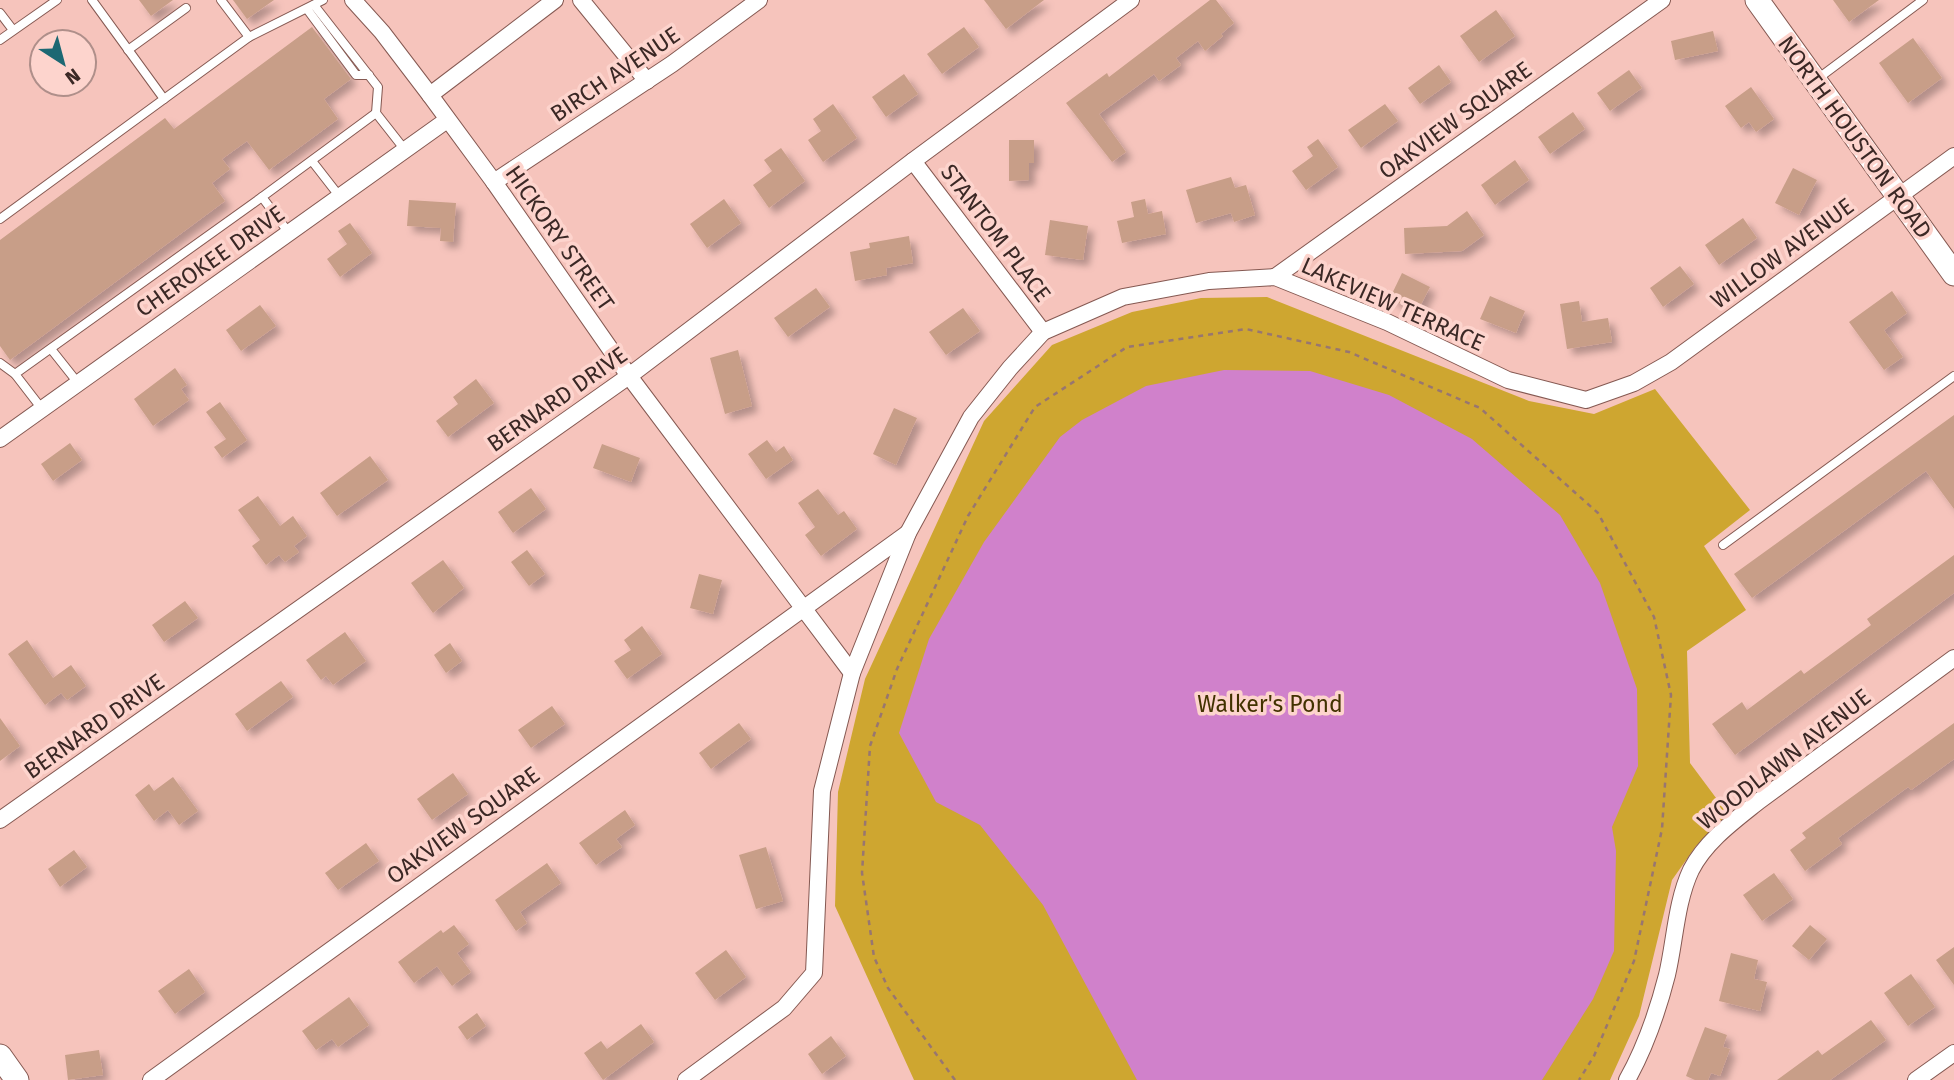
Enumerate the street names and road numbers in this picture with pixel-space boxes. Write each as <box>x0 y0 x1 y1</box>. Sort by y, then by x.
street label: BIRCH AVENUE <box>545 20 685 128</box>
street label: NORTH HOUSTON ROAD <box>1772 30 1938 244</box>
street label: OAKVIEW SQUARE <box>1373 55 1537 185</box>
street label: STANTOM PLACE <box>935 159 1057 307</box>
street label: HICKORY STREET <box>500 160 621 316</box>
street label: WILLOW AVENUE <box>1705 192 1859 314</box>
street label: CHEROKEE DRIVE <box>130 199 290 323</box>
street label: LAKEVIEW TERRACE <box>1297 251 1489 357</box>
street label: BERNARD DRIVE <box>482 340 632 458</box>
street label: BERNARD DRIVE <box>19 667 169 785</box>
street label: WOODLAWN AVENUE <box>1692 683 1876 835</box>
street label: OAKVIEW SQUARE <box>381 760 545 890</box>

